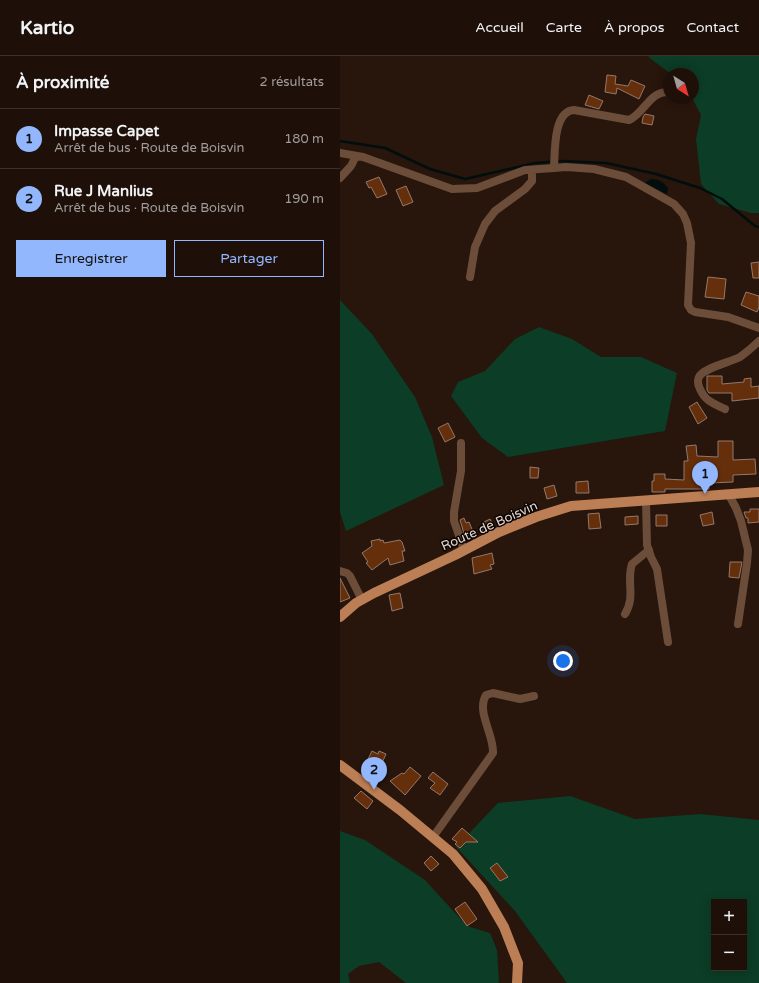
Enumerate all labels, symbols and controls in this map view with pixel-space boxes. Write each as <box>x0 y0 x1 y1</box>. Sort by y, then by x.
text: Kartio <box>20 17 74 39</box>
text: Accueil <box>475 19 524 36</box>
text: Carte <box>546 19 582 36</box>
text: À propos <box>604 19 665 36</box>
text: Contact <box>687 19 739 36</box>
north arrow <box>663 68 699 104</box>
text: À proximité <box>16 72 109 93</box>
text: 2 résultats <box>260 74 324 90</box>
text: Impasse Capet <box>54 122 159 140</box>
text: 1 <box>25 131 33 147</box>
text: 180 m <box>284 131 324 147</box>
text: Arrêt de bus · Route de Boisvin <box>54 140 244 156</box>
text: Rue J Manlius <box>54 182 153 200</box>
text: 2 <box>25 191 33 207</box>
text: 190 m <box>284 191 324 207</box>
text: Arrêt de bus · Route de Boisvin <box>54 200 244 216</box>
button: Enregistrer <box>16 240 166 277</box>
button: Partager <box>174 240 324 277</box>
pin: 1 <box>692 461 718 494</box>
street label: Route de Boisvin <box>439 497 540 554</box>
your location <box>553 651 573 671</box>
pin: 2 <box>361 757 387 790</box>
map controls <box>711 899 747 971</box>
button: + <box>711 899 747 935</box>
button: − <box>711 935 747 971</box>

